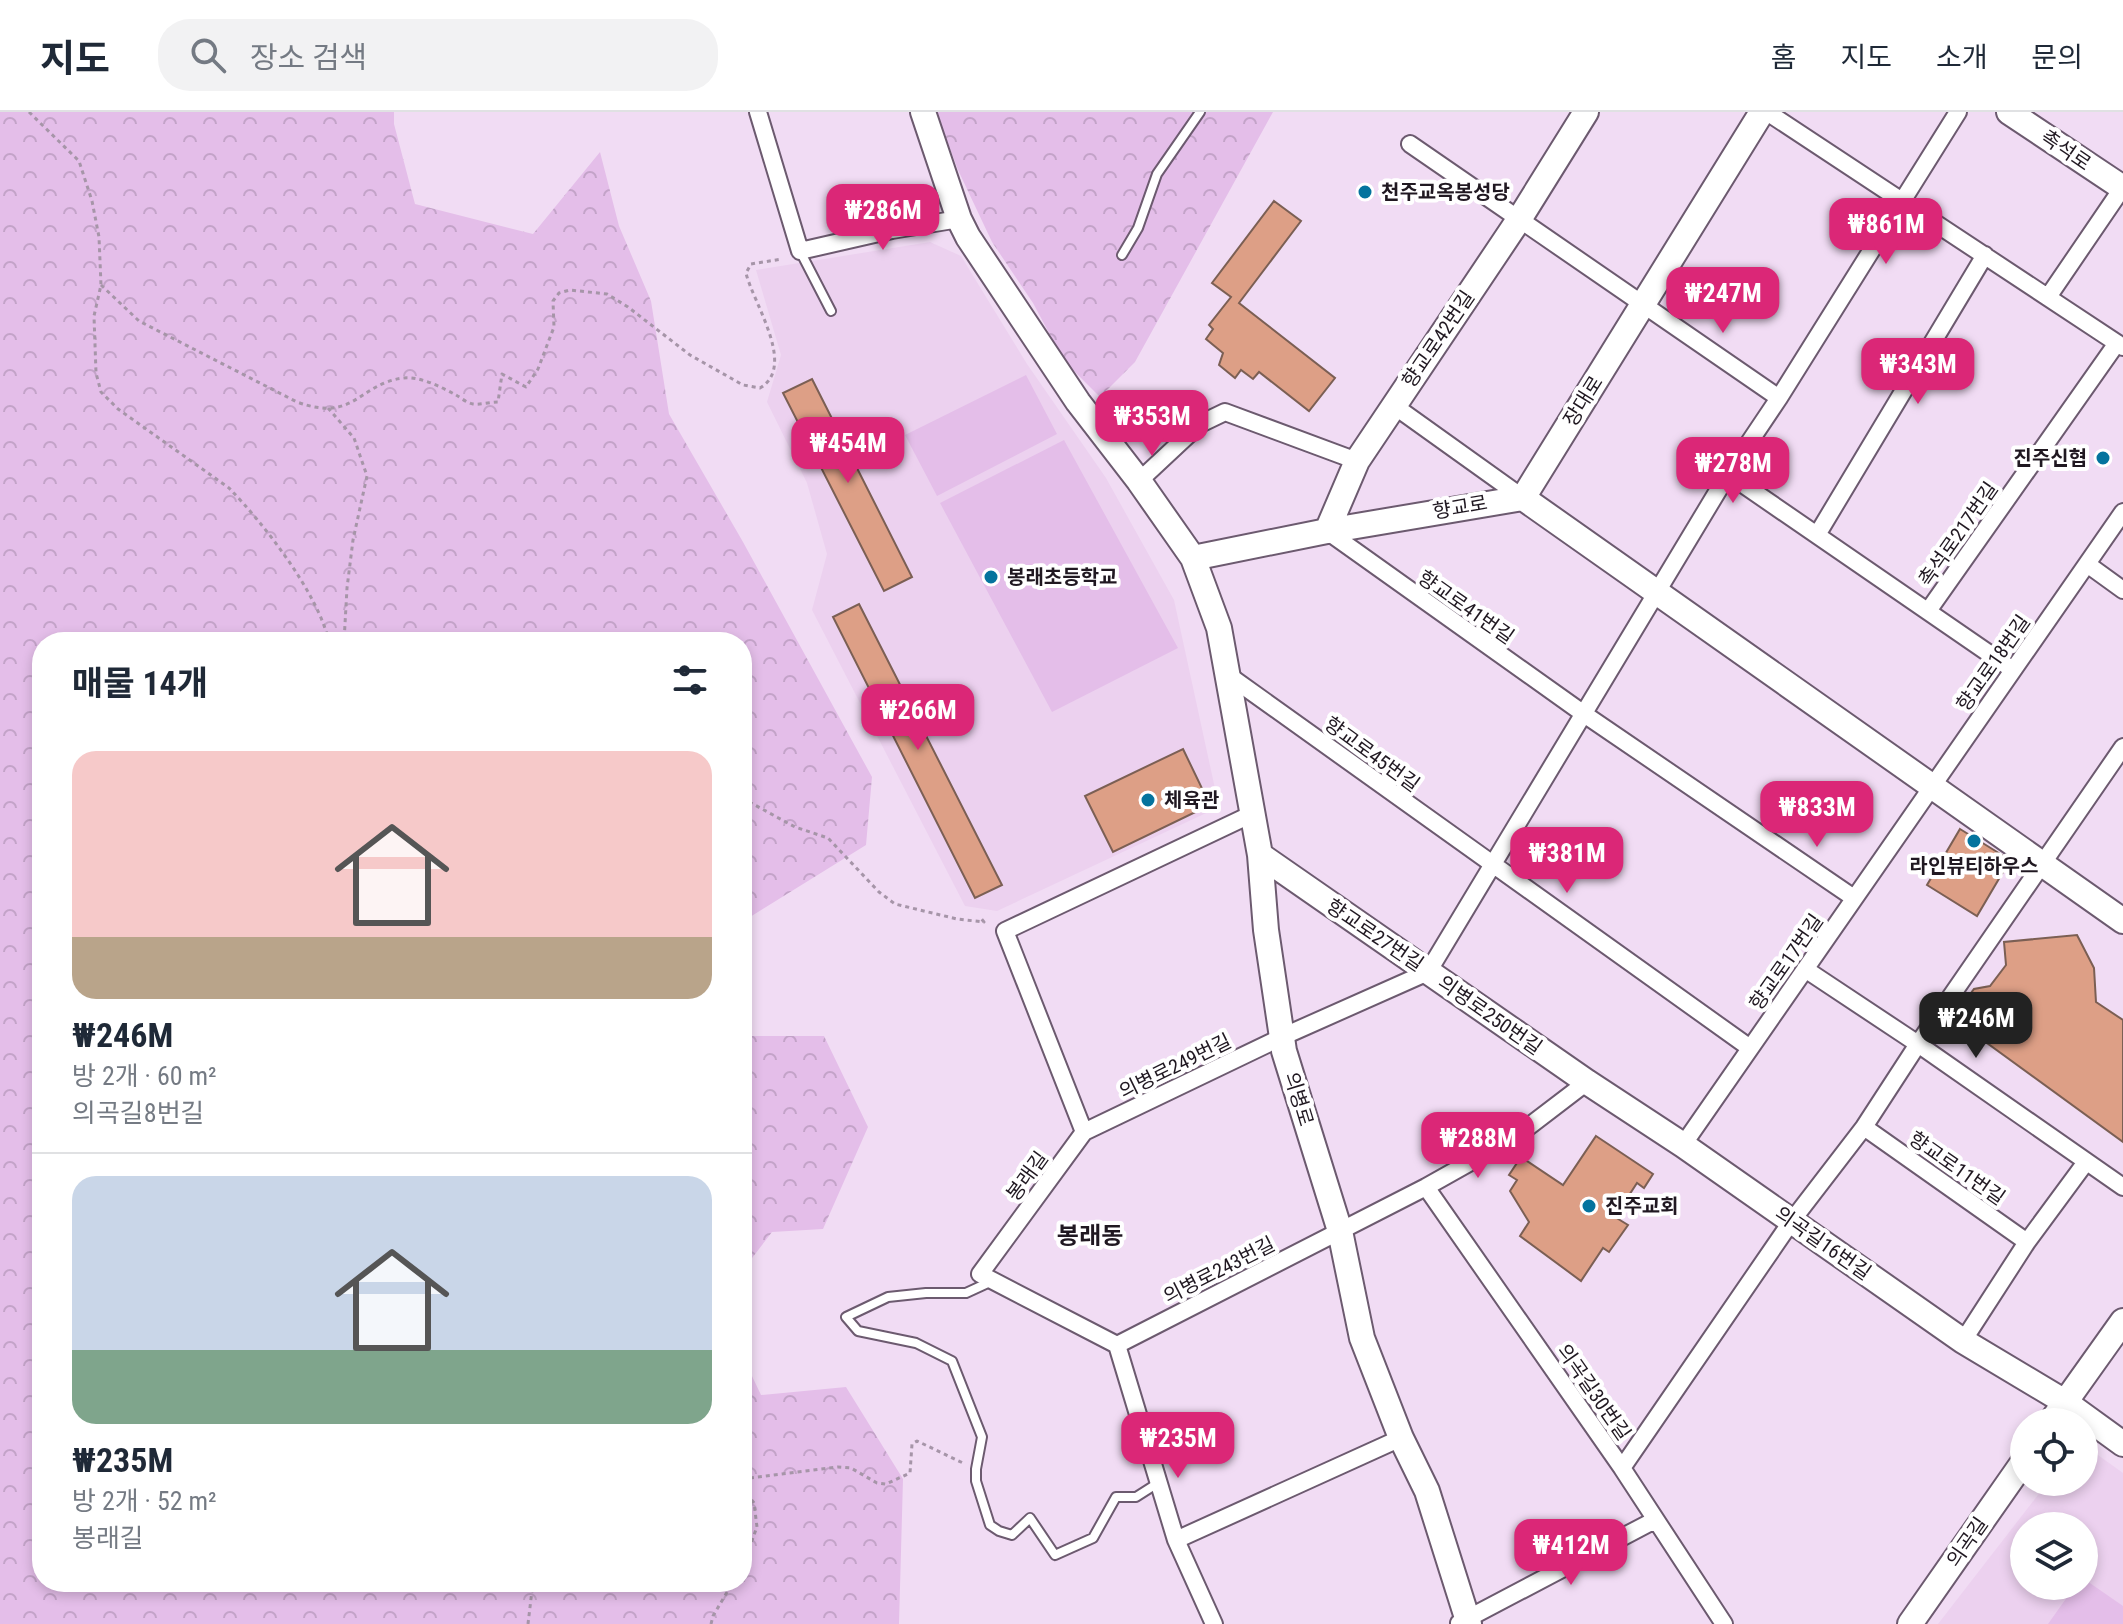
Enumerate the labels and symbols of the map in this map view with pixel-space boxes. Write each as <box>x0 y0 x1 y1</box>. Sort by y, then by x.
street label: 촉석로 <box>2036 125 2096 175</box>
place label: 천주교옥봉성당 <box>1381 180 1510 204</box>
marker: 천주교옥봉성당 <box>1356 183 1374 201</box>
pin: ₩286M <box>827 184 939 252</box>
pin: ₩861M <box>1830 198 1942 266</box>
pin: ₩247M <box>1667 267 1779 335</box>
street label: 향교로42번길 <box>1397 286 1479 392</box>
pin: ₩343M <box>1862 338 1974 406</box>
street label: 장대로 <box>1558 371 1608 431</box>
pin: ₩353M <box>1096 390 1208 458</box>
pin: ₩454M <box>792 417 904 485</box>
pin: ₩278M <box>1677 437 1789 505</box>
place label: 진주신협 <box>2013 446 2087 470</box>
marker: 진주신협 <box>2094 449 2112 467</box>
street label: 촉석로217번길 <box>1913 477 2003 591</box>
street label: 향교로 <box>1431 490 1489 524</box>
place label: 봉래초등학교 <box>1007 565 1117 589</box>
street label: 향교로41번길 <box>1413 565 1519 649</box>
marker: 봉래초등학교 <box>982 568 1000 586</box>
street label: 향교로18번길 <box>1951 610 2035 716</box>
pin: ₩266M <box>862 684 974 752</box>
street label: 향교로45번길 <box>1320 711 1424 797</box>
pin: ₩833M <box>1761 781 1873 849</box>
place label: 체육관 <box>1164 788 1220 812</box>
marker: 체육관 <box>1139 791 1157 809</box>
pin: ₩381M <box>1511 827 1623 895</box>
marker: 라인뷰티하우스 <box>1965 832 1983 850</box>
place label: 라인뷰티하우스 <box>1910 854 2038 878</box>
street label: 향교로27번길 <box>1322 894 1428 976</box>
street label: 향교로17번길 <box>1744 909 1828 1015</box>
street label: 의병로250번길 <box>1433 970 1547 1060</box>
pin: ₩246M <box>1920 992 2032 1060</box>
street label: 의병로249번길 <box>1115 1029 1235 1103</box>
street label: 의병로 <box>1279 1069 1319 1129</box>
pin: ₩288M <box>1422 1112 1534 1180</box>
street label: 향교로11번길 <box>1904 1126 2010 1210</box>
street label: 봉래길 <box>1001 1147 1053 1205</box>
place label: 진주교회 <box>1605 1194 1679 1218</box>
marker: 진주교회 <box>1580 1197 1598 1215</box>
street label: 의곡길16번길 <box>1770 1201 1876 1285</box>
district label: 봉래동 <box>1057 1222 1123 1250</box>
street label: 의병로243번길 <box>1159 1232 1279 1308</box>
street label: 의곡길30번길 <box>1552 1339 1636 1445</box>
pin: ₩235M <box>1122 1412 1234 1480</box>
street label: 의곡길 <box>1941 1513 1993 1571</box>
pin: ₩412M <box>1515 1519 1627 1587</box>

